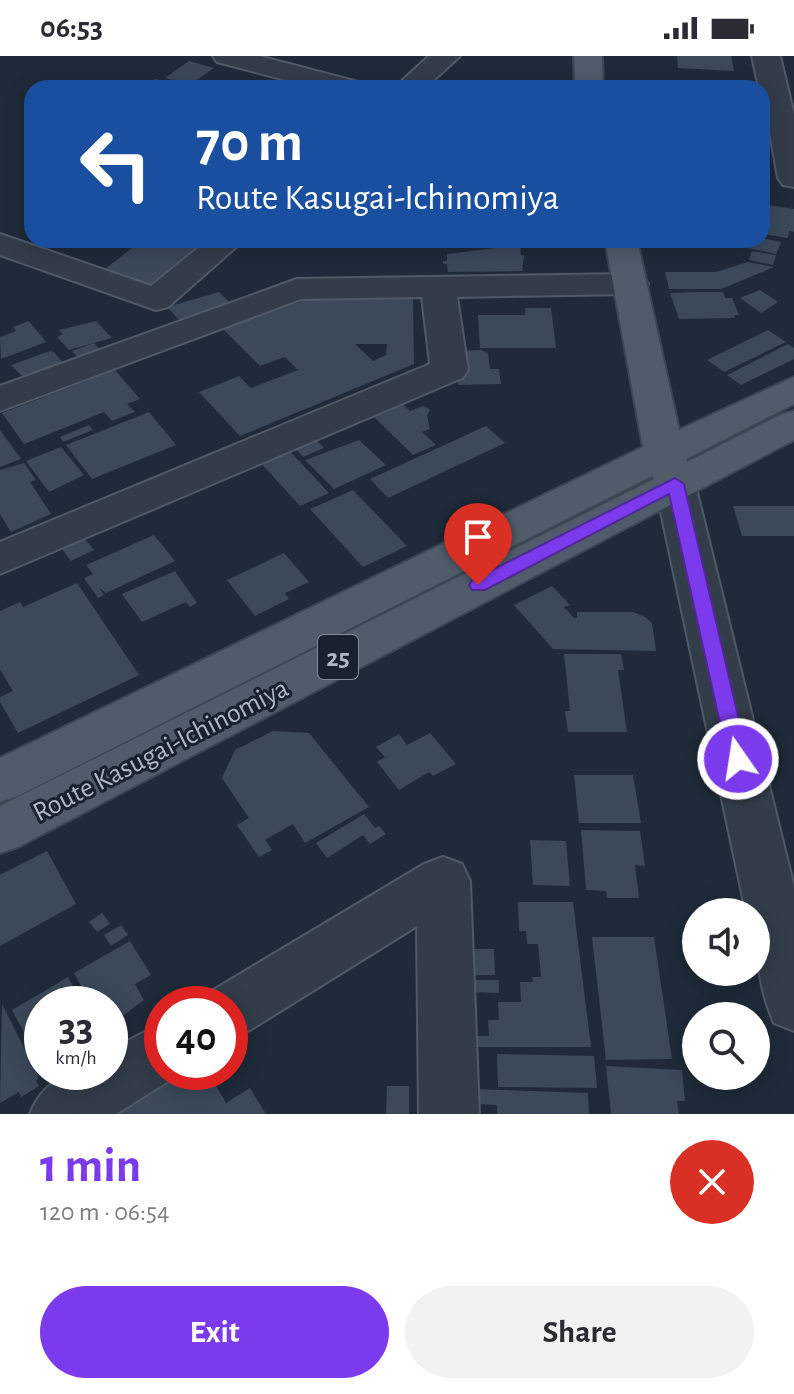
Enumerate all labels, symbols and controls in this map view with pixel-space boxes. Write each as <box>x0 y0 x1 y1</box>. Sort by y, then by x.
text: 06:53 <box>40 13 103 43</box>
icon: left <box>64 112 168 216</box>
text: 70 m <box>196 115 303 171</box>
text: Route Kasugai-Ichinomiya <box>196 180 559 216</box>
pin <box>444 503 512 585</box>
icon: arrive <box>456 515 500 559</box>
road number: 25 <box>318 635 358 679</box>
street label: Route Kasugai-Ichinomiya <box>29 674 293 827</box>
position arrow <box>696 717 780 801</box>
map controls <box>682 898 770 1090</box>
button: sound <box>682 898 770 986</box>
speed limit sign: 40 <box>144 986 248 1090</box>
button: search <box>682 1002 770 1090</box>
text: 33 <box>59 1008 93 1048</box>
text: km/h <box>55 1048 97 1068</box>
button: close <box>670 1140 754 1224</box>
text: 1 min <box>40 1143 141 1191</box>
text: 120 m · 06:54 <box>40 1199 169 1225</box>
button: Exit <box>40 1286 389 1378</box>
button: Share <box>405 1286 754 1378</box>

